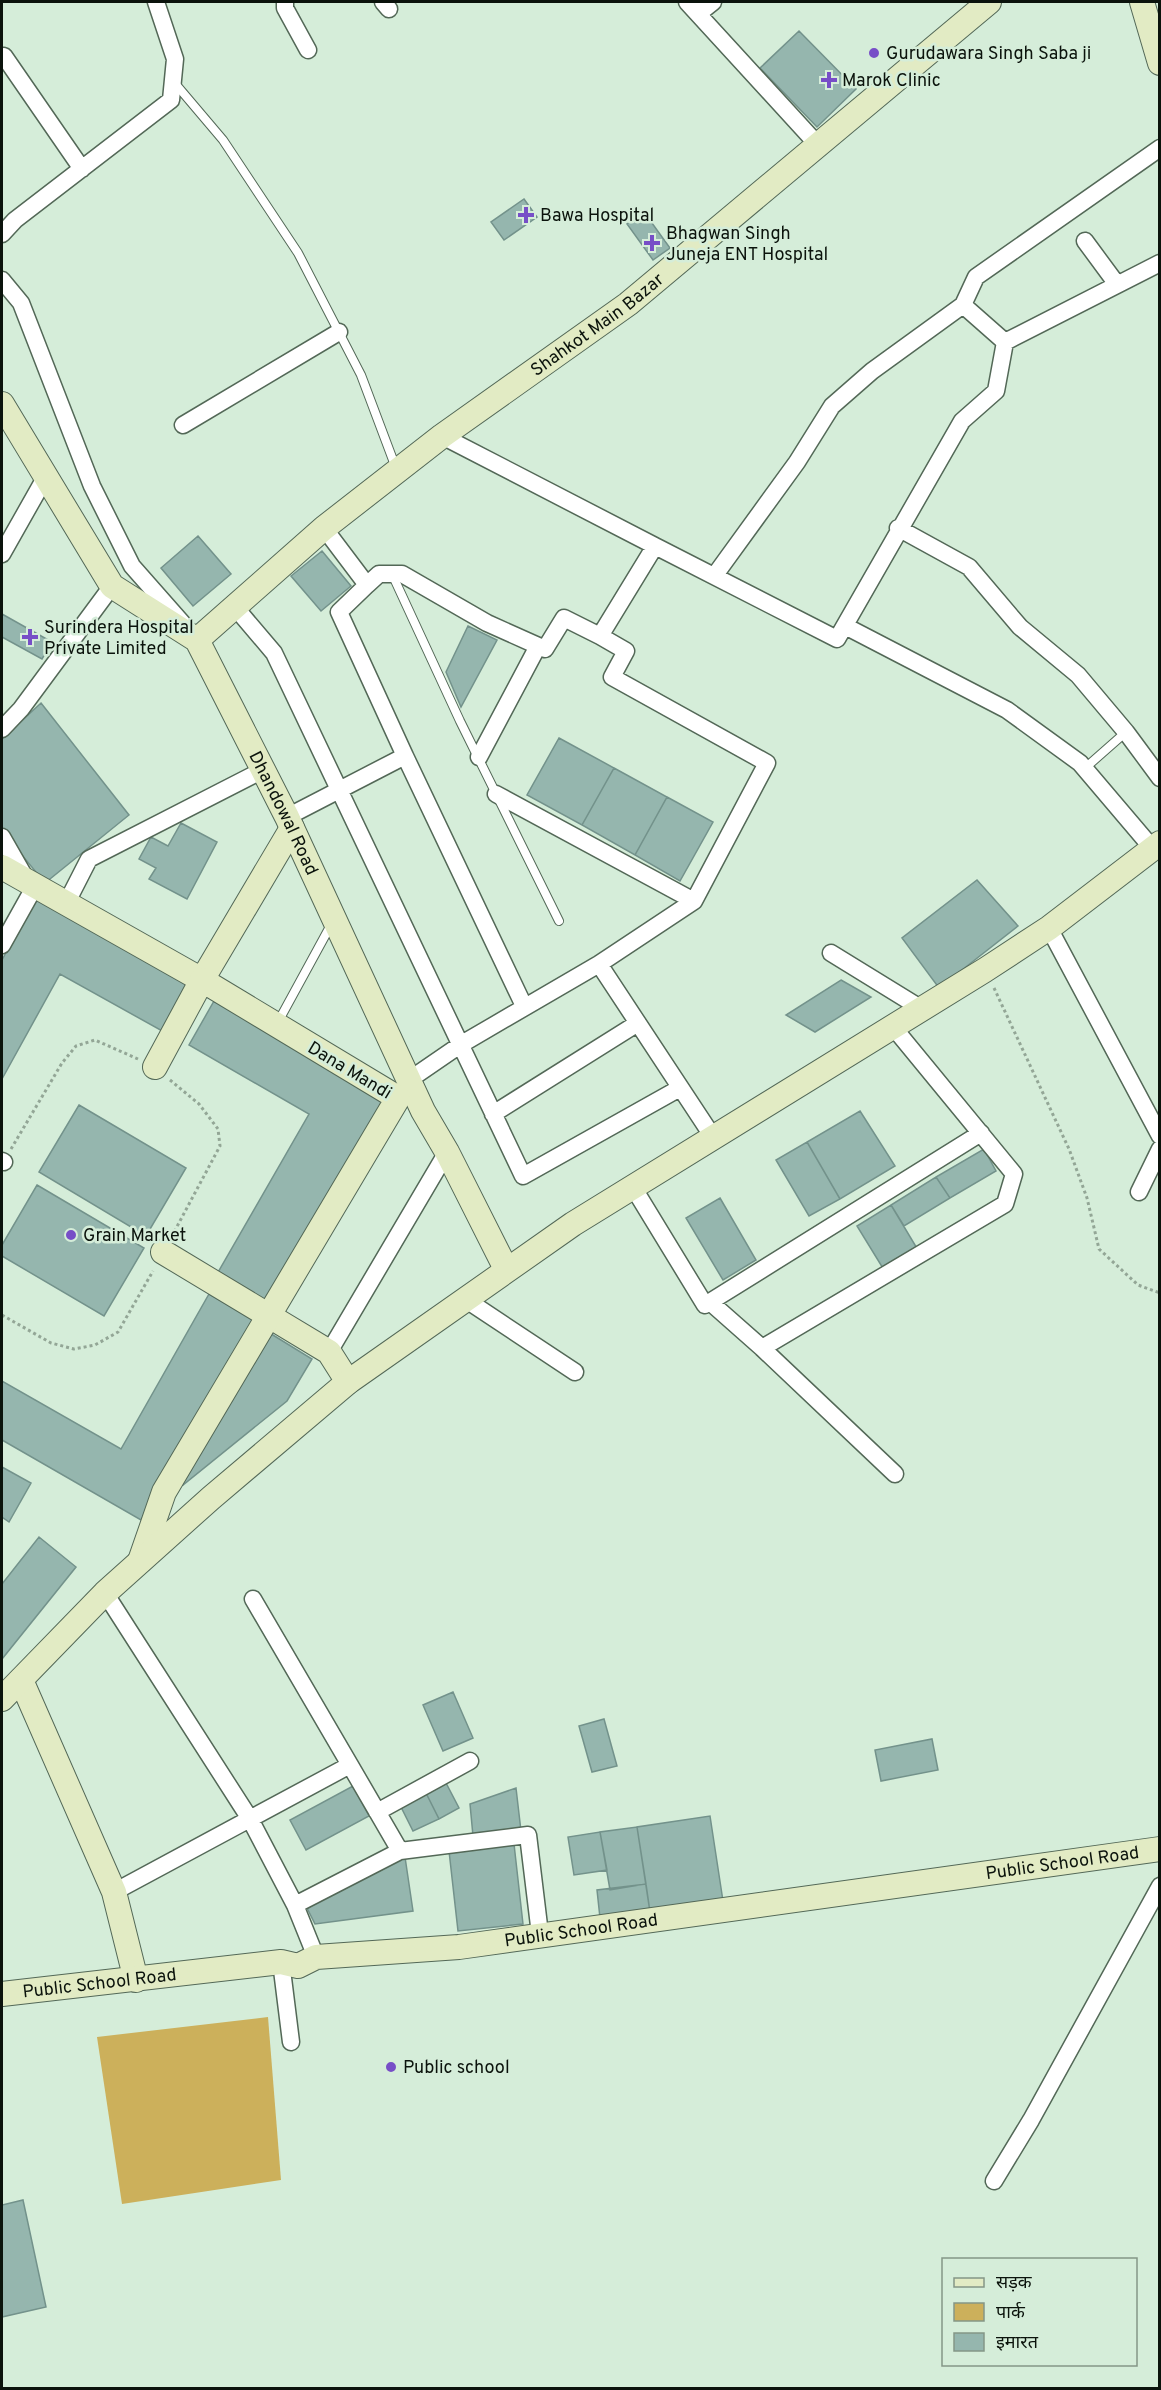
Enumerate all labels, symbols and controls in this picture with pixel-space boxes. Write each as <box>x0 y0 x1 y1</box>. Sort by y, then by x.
place label: Gurudawara Singh Saba ji <box>886 43 1091 66</box>
marker: Gurudawara Singh Saba ji <box>867 46 881 60</box>
place label: Marok Clinic <box>842 70 941 93</box>
marker: Marok Clinic <box>820 71 838 89</box>
place label: Bawa Hospital <box>540 205 654 228</box>
marker: Bawa Hospital <box>517 206 535 224</box>
place label: Bhagwan Singh Juneja ENT Hospital <box>666 223 828 267</box>
marker: Bhagwan Singh Juneja ENT Hospital <box>643 234 661 252</box>
street label: Shahkot Main Bazar <box>527 269 669 382</box>
place label: Surindera Hospital Private Limited <box>44 617 194 661</box>
marker: Surindera Hospital Private Limited <box>21 628 39 646</box>
street label: Dhandowal Road <box>242 748 322 879</box>
street label: Dana Mandi <box>303 1037 396 1105</box>
place label: Grain Market <box>83 1225 186 1248</box>
marker: Grain Market <box>64 1228 78 1242</box>
street label: Public School Road <box>984 1842 1141 1886</box>
street label: Public School Road <box>503 1909 660 1954</box>
street label: Public School Road <box>21 1964 178 2005</box>
place label: Public school <box>403 2057 510 2080</box>
marker: Public school <box>384 2060 398 2074</box>
legend <box>942 2258 1137 2366</box>
text: सड़क <box>996 2272 1033 2295</box>
text: पार्क <box>996 2301 1026 2325</box>
text: इमारत <box>996 2332 1039 2355</box>

